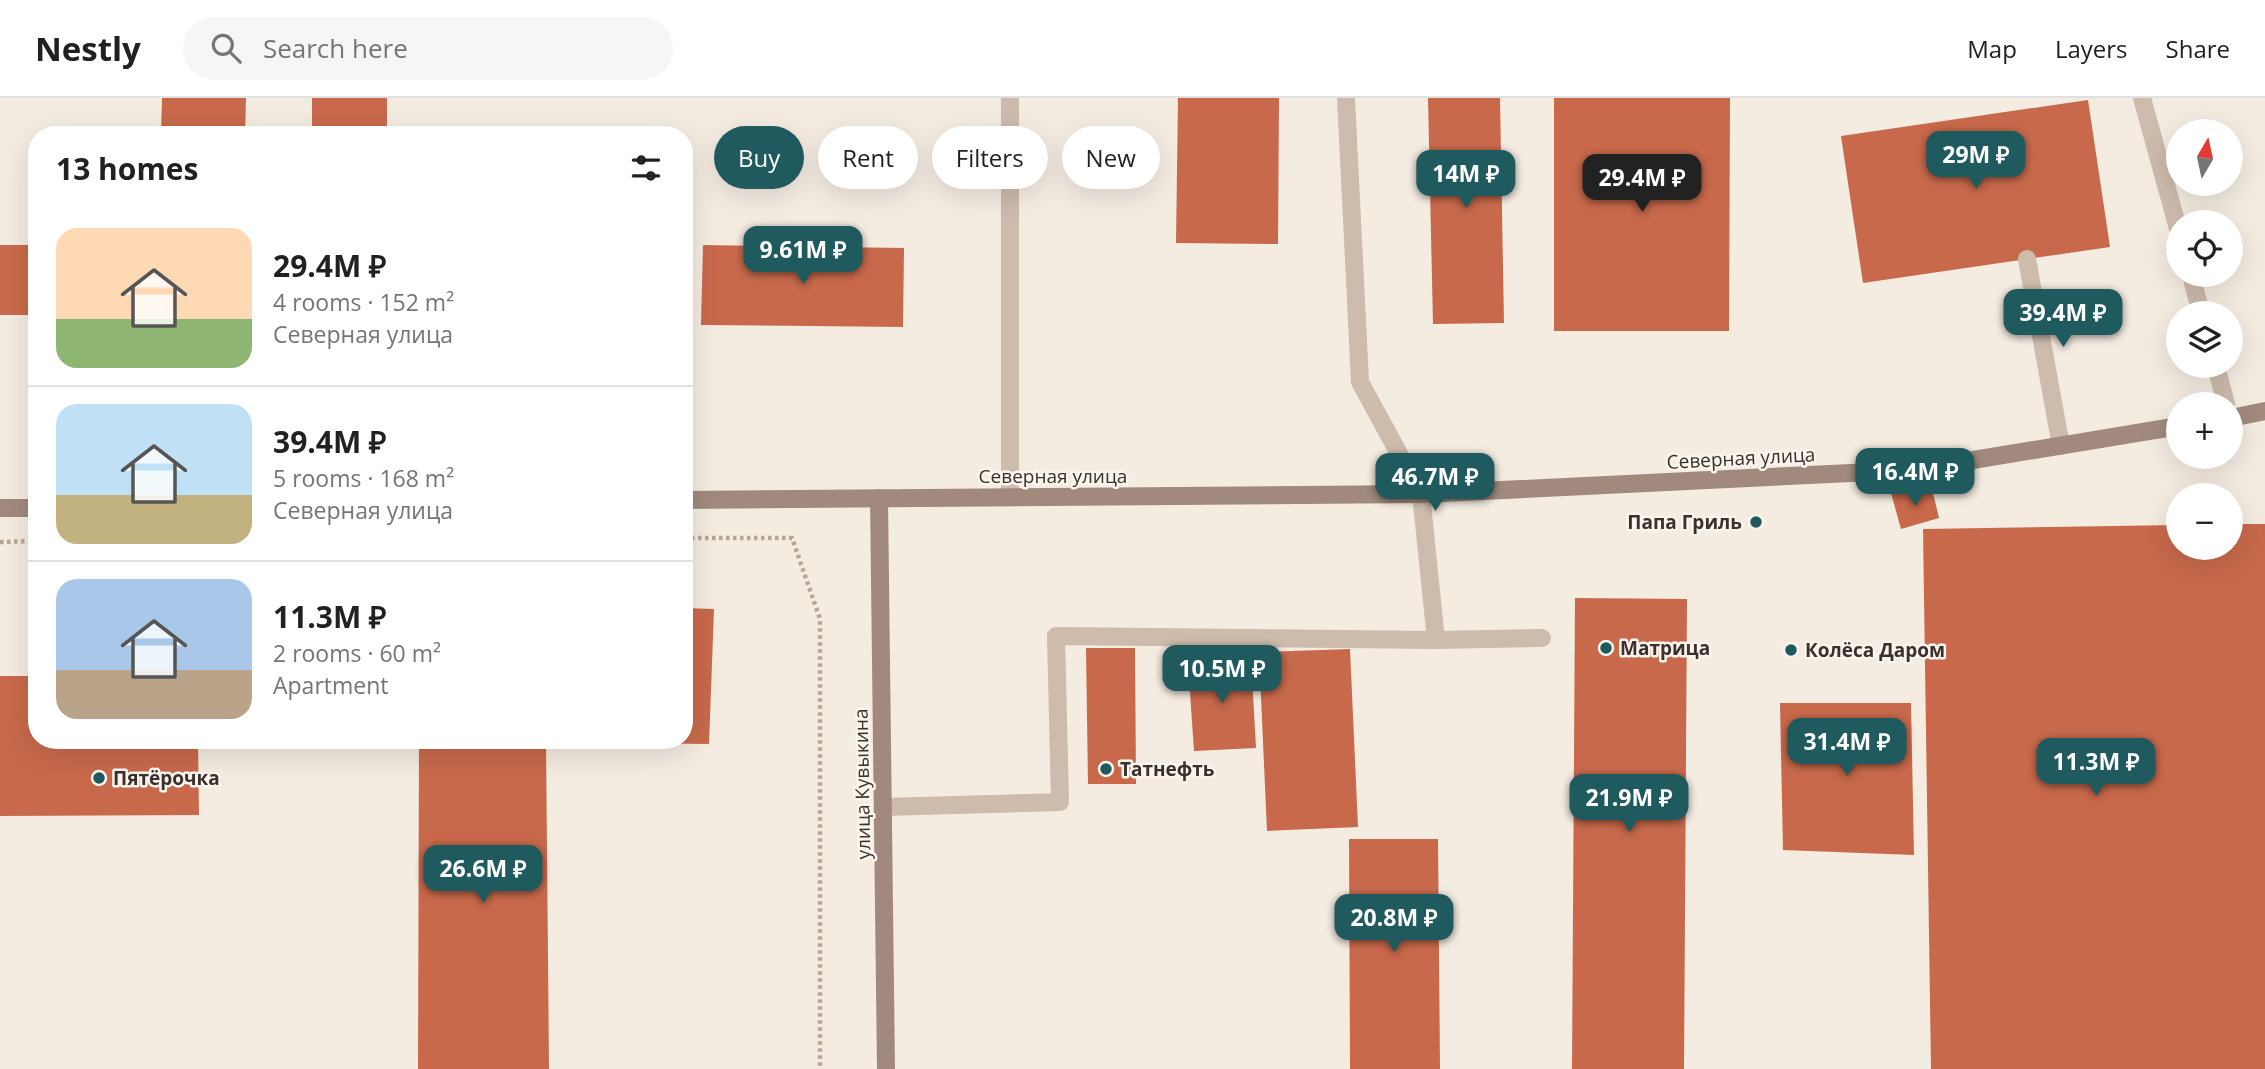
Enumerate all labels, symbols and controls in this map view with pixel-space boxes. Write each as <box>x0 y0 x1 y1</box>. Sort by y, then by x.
search box <box>183 17 673 80</box>
text: Nestly <box>35 26 141 71</box>
icon: search <box>207 29 245 67</box>
text: Search here <box>263 30 408 66</box>
text: Map <box>1967 32 2017 65</box>
text: Layers <box>2055 32 2128 65</box>
text: Share <box>2166 32 2230 65</box>
north arrow <box>2166 119 2244 196</box>
map controls <box>2166 119 2243 560</box>
chip: Buy <box>714 126 804 189</box>
chip: Rent <box>818 126 918 189</box>
chip: Filters <box>932 126 1048 189</box>
chip: New <box>1062 126 1160 189</box>
pin: 29M ₽ <box>1927 132 2025 191</box>
text: 29M ₽ <box>1942 138 2010 170</box>
text: 13 homes <box>56 148 199 189</box>
icon: filters <box>627 149 665 187</box>
pin: 14M ₽ <box>1417 150 1515 210</box>
pin: 29.4M ₽ <box>1577 155 1707 214</box>
text: 14M ₽ <box>1432 157 1500 189</box>
text: 29.4M ₽ <box>1598 161 1686 193</box>
button: locate <box>2166 210 2243 287</box>
pin: 9.61M ₽ <box>738 226 868 286</box>
text: 9.61M ₽ <box>759 233 847 265</box>
text: 29.4M ₽ <box>273 245 387 286</box>
icon: home <box>112 256 196 340</box>
text: 4 rooms · 152 m² <box>273 286 454 318</box>
pin: 39.4M ₽ <box>1998 289 2128 349</box>
text: 39.4M ₽ <box>2019 296 2107 328</box>
button: layers <box>2166 301 2243 378</box>
text: Северная улица <box>273 318 453 350</box>
button: + <box>2166 392 2243 469</box>
text: 39.4M ₽ <box>273 421 387 462</box>
icon: home <box>112 432 196 516</box>
street label: Северная улица <box>1666 441 1816 475</box>
pin: 16.4M ₽ <box>1850 448 1980 508</box>
pin: 46.7M ₽ <box>1370 454 1500 513</box>
text: 16.4M ₽ <box>1871 455 1959 487</box>
text: 46.7M ₽ <box>1391 460 1479 492</box>
text: 5 rooms · 168 m² <box>273 462 454 494</box>
street label: Северная улица <box>979 463 1127 489</box>
button: − <box>2166 483 2243 560</box>
text: Северная улица <box>273 494 453 526</box>
place label: Папа Гриль <box>1627 509 1742 535</box>
marker: Папа Гриль <box>1748 514 1764 530</box>
text: 11.3M ₽ <box>273 596 387 637</box>
icon: home <box>112 607 196 691</box>
place label: Матрица <box>1620 635 1710 661</box>
text: 2 rooms · 60 m² <box>273 637 441 669</box>
place label: Колёса Даром <box>1805 637 1945 663</box>
marker: Матрица <box>1598 640 1614 656</box>
marker: Колёса Даром <box>1783 642 1799 658</box>
pin: 10.5M ₽ <box>1157 646 1287 705</box>
text: 10.5M ₽ <box>1178 652 1266 684</box>
text: Apartment <box>273 669 389 701</box>
street label: улица Кувыкина <box>848 708 876 860</box>
pin: 31.4M ₽ <box>1782 718 1912 778</box>
text: 31.4M ₽ <box>1803 725 1891 757</box>
pin: 11.3M ₽ <box>2031 738 2161 798</box>
text: 11.3M ₽ <box>2052 745 2140 777</box>
place label: Татнефть <box>1120 756 1214 782</box>
marker: Татнефть <box>1098 761 1114 777</box>
place label: Пятёрочка <box>113 765 220 791</box>
marker: Пятёрочка <box>91 770 107 786</box>
pin: 21.9M ₽ <box>1564 774 1694 834</box>
text: 21.9M ₽ <box>1585 781 1673 813</box>
pin: 26.6M ₽ <box>418 846 548 905</box>
text: 26.6M ₽ <box>439 852 527 884</box>
pin: 20.8M ₽ <box>1329 894 1459 954</box>
text: 20.8M ₽ <box>1350 901 1438 933</box>

